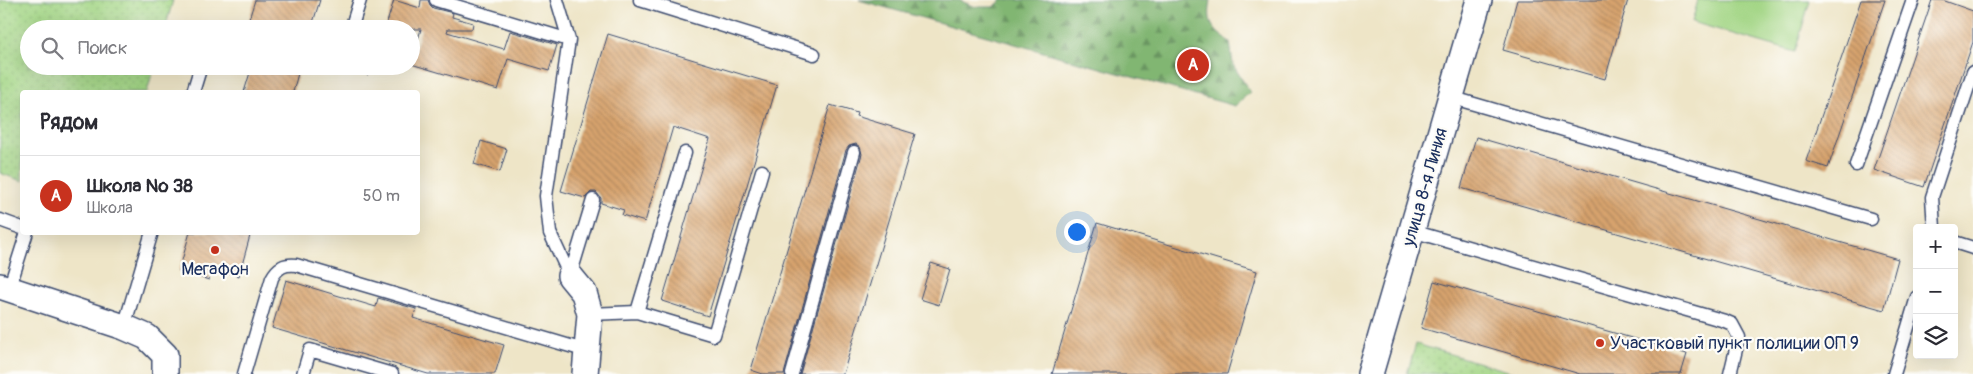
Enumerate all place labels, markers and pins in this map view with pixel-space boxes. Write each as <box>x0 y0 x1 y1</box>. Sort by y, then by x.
pin: A <box>1177 46 1209 84</box>
marker: Мегафон <box>209 244 221 256</box>
place label: Мегафон <box>181 258 249 281</box>
place label: Участковый пункт полиции ОП 9 <box>1610 332 1859 355</box>
marker: Участковый пункт полиции ОП 9 <box>1594 337 1606 349</box>

